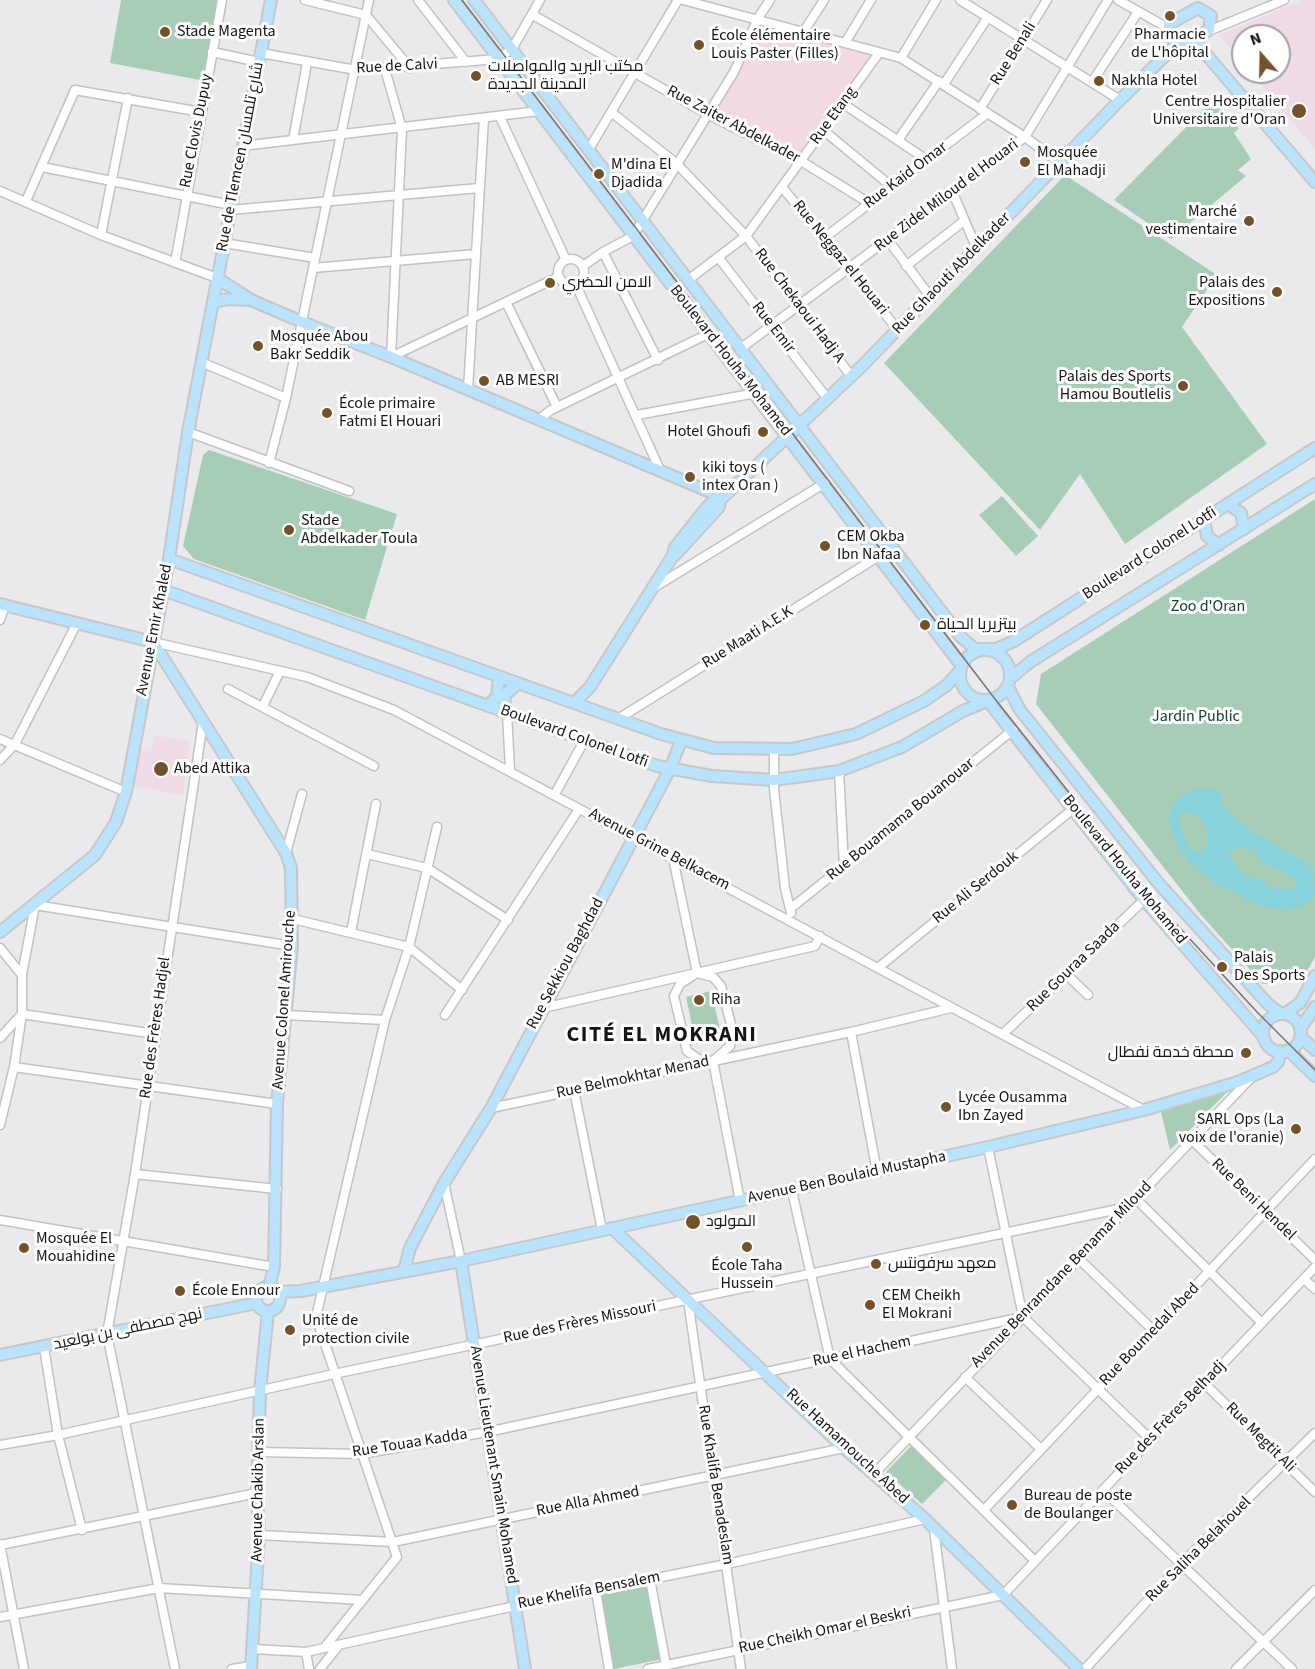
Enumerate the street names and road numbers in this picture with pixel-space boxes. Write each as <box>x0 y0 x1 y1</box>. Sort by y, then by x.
street label: Rue Benali <box>987 19 1041 89</box>
street label: Rue de Calvi <box>356 55 438 79</box>
street label: Rue de Tlemcen شارع تلمسان <box>213 60 269 254</box>
street label: Rue Clovis Dupuy <box>177 72 217 190</box>
street label: Rue Zaiter Abdelkader <box>663 82 803 168</box>
street label: Rue Etang <box>807 83 861 149</box>
street label: Rue Zidel Miloud el Houari <box>871 136 1023 256</box>
street label: Rue Kaid Omar <box>860 138 952 214</box>
street label: Rue Neggaz el Houari <box>788 197 892 319</box>
street label: Rue Ghaouti Abdelkader <box>889 209 1015 339</box>
street label: Rue Chekaoui Hadj A <box>750 245 848 367</box>
street label: Boulevard Houha Mohamed <box>665 282 795 440</box>
street label: Rue Emir <box>747 298 799 358</box>
street label: Boulevard Colonel Lotfi <box>1079 503 1221 605</box>
street label: Avenue Emir Khaled <box>133 562 177 698</box>
street label: Rue Maati A.E.K <box>699 602 797 674</box>
street label: Boulevard Colonel Lotfi <box>497 701 651 773</box>
street label: Rue Bouamama Bouanouar <box>823 755 979 885</box>
street label: Boulevard Houha Mohamed <box>1058 791 1190 949</box>
street label: Avenue Grine Belkacem <box>585 805 733 895</box>
street label: Rue Ali Serdouk <box>929 848 1023 928</box>
street label: Rue Sekkiou Baghdad <box>523 895 609 1033</box>
street label: Avenue Colonel Amirouche <box>269 910 301 1090</box>
street label: Rue Gouraa Saada <box>1023 918 1125 1016</box>
street label: Rue des Frères Hadjel <box>137 956 175 1100</box>
street label: Rue Belmokhtar Menad <box>555 1052 711 1104</box>
street label: Avenue Ben Boulaid Mustapha <box>746 1148 948 1208</box>
street label: Rue Beni Hendel <box>1207 1155 1299 1245</box>
street label: Avenue Benramdane Benamar Miloud <box>968 1178 1156 1372</box>
street label: Rue Boumedal Abed <box>1096 1280 1204 1390</box>
street label: Rue des Frères Missouri <box>502 1297 658 1349</box>
street label: نهج مصطفى بن بولعيد <box>52 1305 204 1355</box>
street label: Rue el Hachem <box>811 1332 913 1372</box>
street label: Avenue Lieutenant Smain Mohamed <box>465 1344 521 1586</box>
street label: Rue des Frères Belhadj <box>1112 1357 1230 1479</box>
street label: Rue Hamamouche Abed <box>782 1385 912 1509</box>
street label: Rue Megtit Ali <box>1221 1399 1299 1477</box>
street label: Rue Khalifa Benadeslam <box>693 1404 737 1566</box>
street label: Avenue Chakib Arslan <box>248 1418 270 1562</box>
street label: Rue Touaa Kadda <box>351 1425 469 1463</box>
street label: Rue Alla Ahmed <box>535 1483 641 1521</box>
street label: Rue Saliha Belahouel <box>1142 1493 1256 1607</box>
street label: Rue Khelifa Bensalem <box>516 1568 662 1614</box>
street label: Rue Cheikh Omar el Beskri <box>737 1603 913 1659</box>

